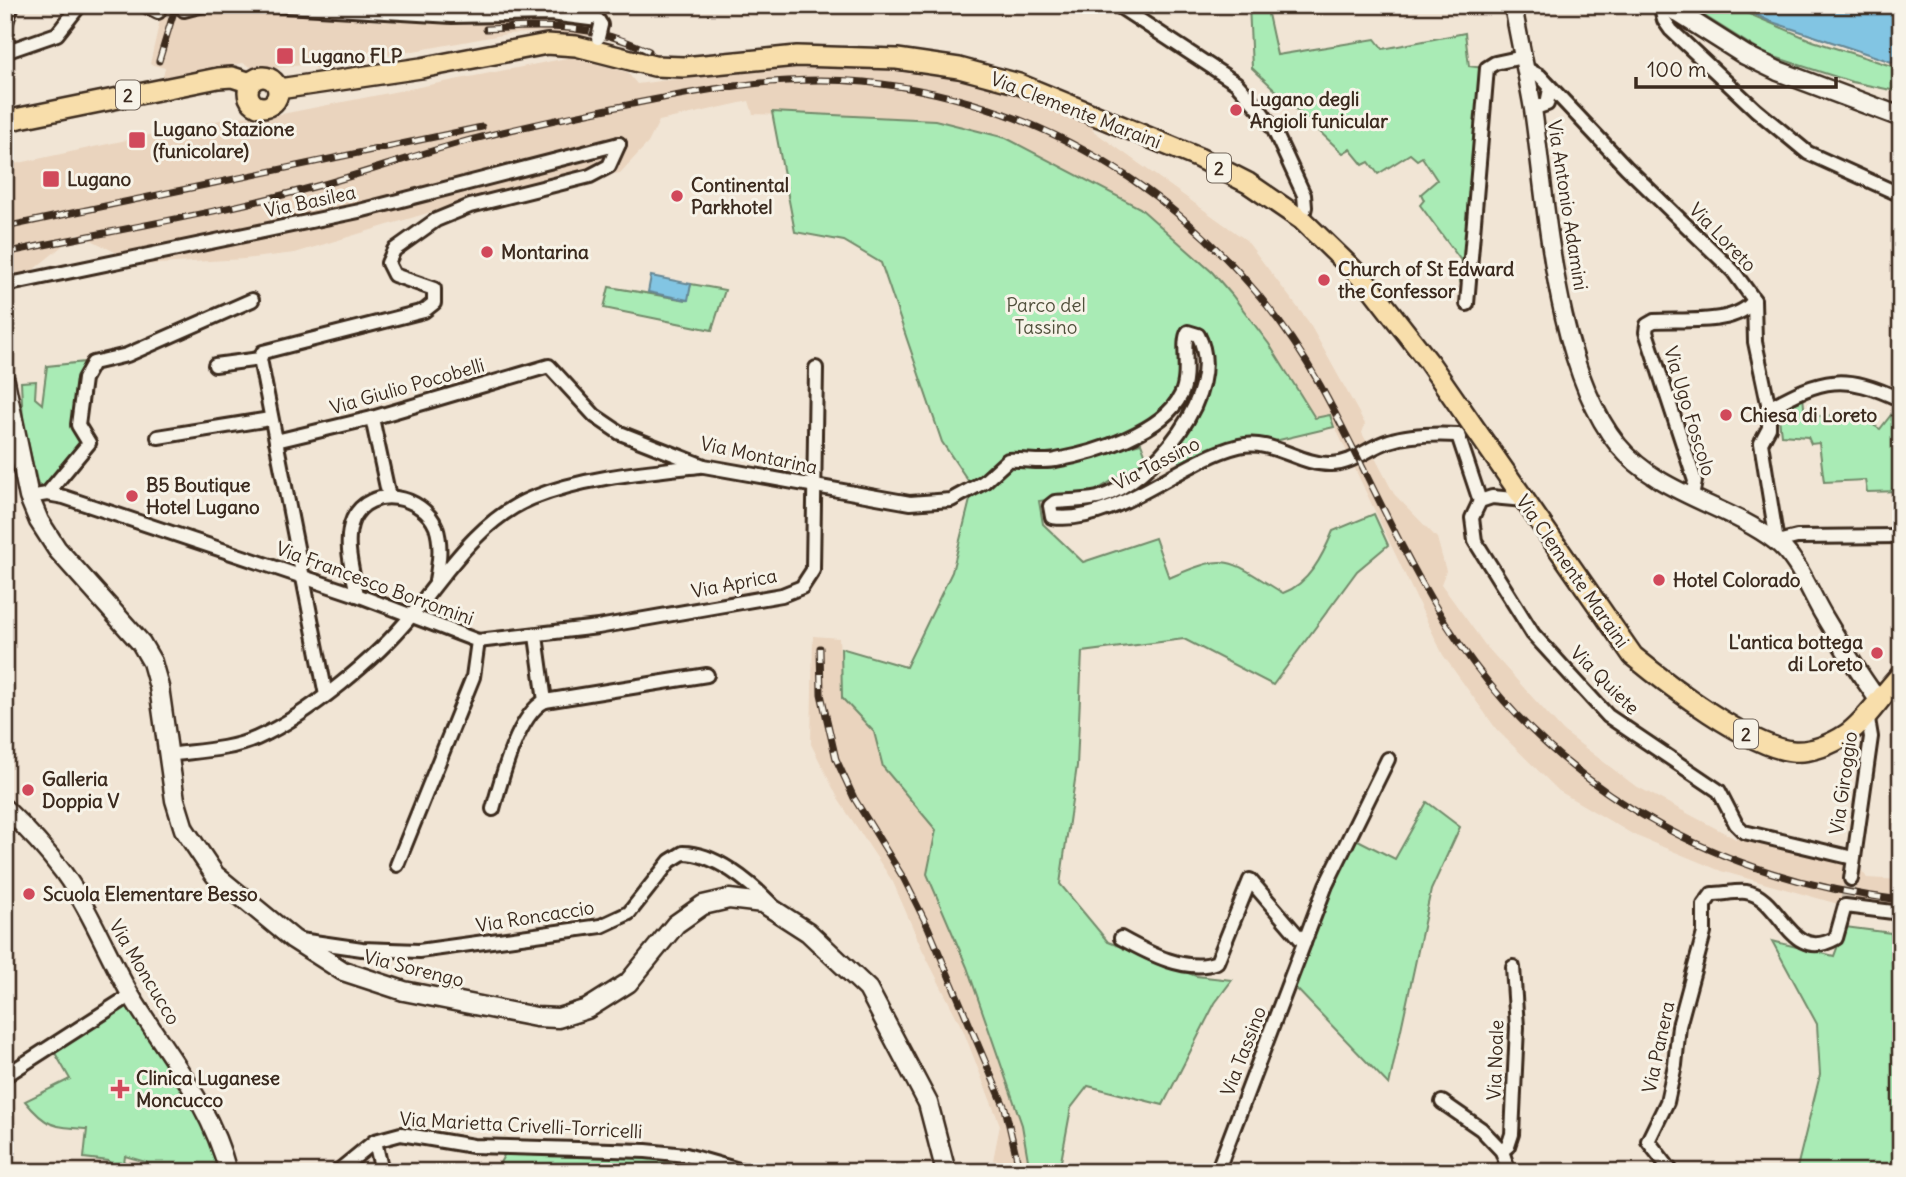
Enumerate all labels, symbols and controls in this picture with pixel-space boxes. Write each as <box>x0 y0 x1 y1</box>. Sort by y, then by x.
place label: Lugano FLP <box>301 44 403 68</box>
marker: Lugano FLP <box>275 46 295 66</box>
scale bar <box>1636 46 1836 90</box>
text: 100 m <box>1647 56 1706 83</box>
street label: Via Clemente Maraini <box>987 66 1165 154</box>
road number: 2 <box>116 80 140 110</box>
place label: Lugano degli Angioli funicular <box>1250 87 1388 133</box>
marker: Lugano degli Angioli funicular <box>1228 102 1244 118</box>
place label: Lugano Stazione (funicolare) <box>153 117 295 163</box>
street label: Via Antonio Adamini <box>1543 118 1593 292</box>
marker: Lugano Stazione (funicolare) <box>127 130 147 150</box>
road number: 2 <box>1207 154 1231 182</box>
place label: Lugano <box>67 167 132 191</box>
marker: Lugano <box>41 169 61 189</box>
place label: Continental Parkhotel <box>691 173 789 219</box>
street label: Via Basilea <box>262 180 358 222</box>
marker: Continental Parkhotel <box>669 188 685 204</box>
street label: Via Loreto <box>1684 197 1762 277</box>
place label: Montarina <box>501 240 589 264</box>
marker: Montarina <box>479 244 495 260</box>
place label: Church of St Edward the Confessor <box>1338 257 1514 303</box>
marker: Church of St Edward the Confessor <box>1316 272 1332 288</box>
park label: Parco del Tassino <box>1006 293 1086 339</box>
street label: Via Ugo Foscolo <box>1659 343 1721 479</box>
street label: Via Giulio Pocobelli <box>327 352 487 420</box>
place label: Chiesa di Loreto <box>1740 403 1878 427</box>
marker: Chiesa di Loreto <box>1718 407 1734 423</box>
street label: Via Montarina <box>698 431 820 479</box>
street label: Via Tassino <box>1109 431 1203 495</box>
place label: B5 Boutique Hotel Lugano <box>146 473 260 519</box>
marker: B5 Boutique Hotel Lugano <box>124 488 140 504</box>
street label: Via Clemente Maraini <box>1511 490 1635 652</box>
street label: Via Francesco Borromini <box>273 536 477 630</box>
street label: Via Aprica <box>689 563 779 603</box>
place label: Hotel Colorado <box>1673 568 1801 592</box>
marker: Hotel Colorado <box>1651 572 1667 588</box>
place label: L'antica bottega di Loreto <box>1728 630 1863 676</box>
street label: Via Quiete <box>1565 640 1645 720</box>
marker: L'antica bottega di Loreto <box>1869 645 1885 661</box>
road number: 2 <box>1734 720 1758 748</box>
street label: Via Giroggio <box>1824 730 1862 836</box>
place label: Galleria Doppia V <box>42 767 119 813</box>
marker: Galleria Doppia V <box>20 782 36 798</box>
place label: Scuola Elementare Besso <box>43 882 258 906</box>
marker: Scuola Elementare Besso <box>21 886 37 902</box>
street label: Via Roncaccio <box>474 895 596 937</box>
street label: Via Moncucco <box>104 915 186 1029</box>
street label: Via Sorengo <box>361 944 467 992</box>
street label: Via Panera <box>1637 999 1679 1095</box>
street label: Via Tassino <box>1215 1003 1271 1099</box>
street label: Via Noale <box>1482 1019 1508 1101</box>
place label: Clinica Luganese Moncucco <box>136 1066 280 1112</box>
marker: Clinica Luganese Moncucco <box>110 1079 130 1099</box>
street label: Via Marietta Crivelli-Torricelli <box>399 1107 643 1143</box>

